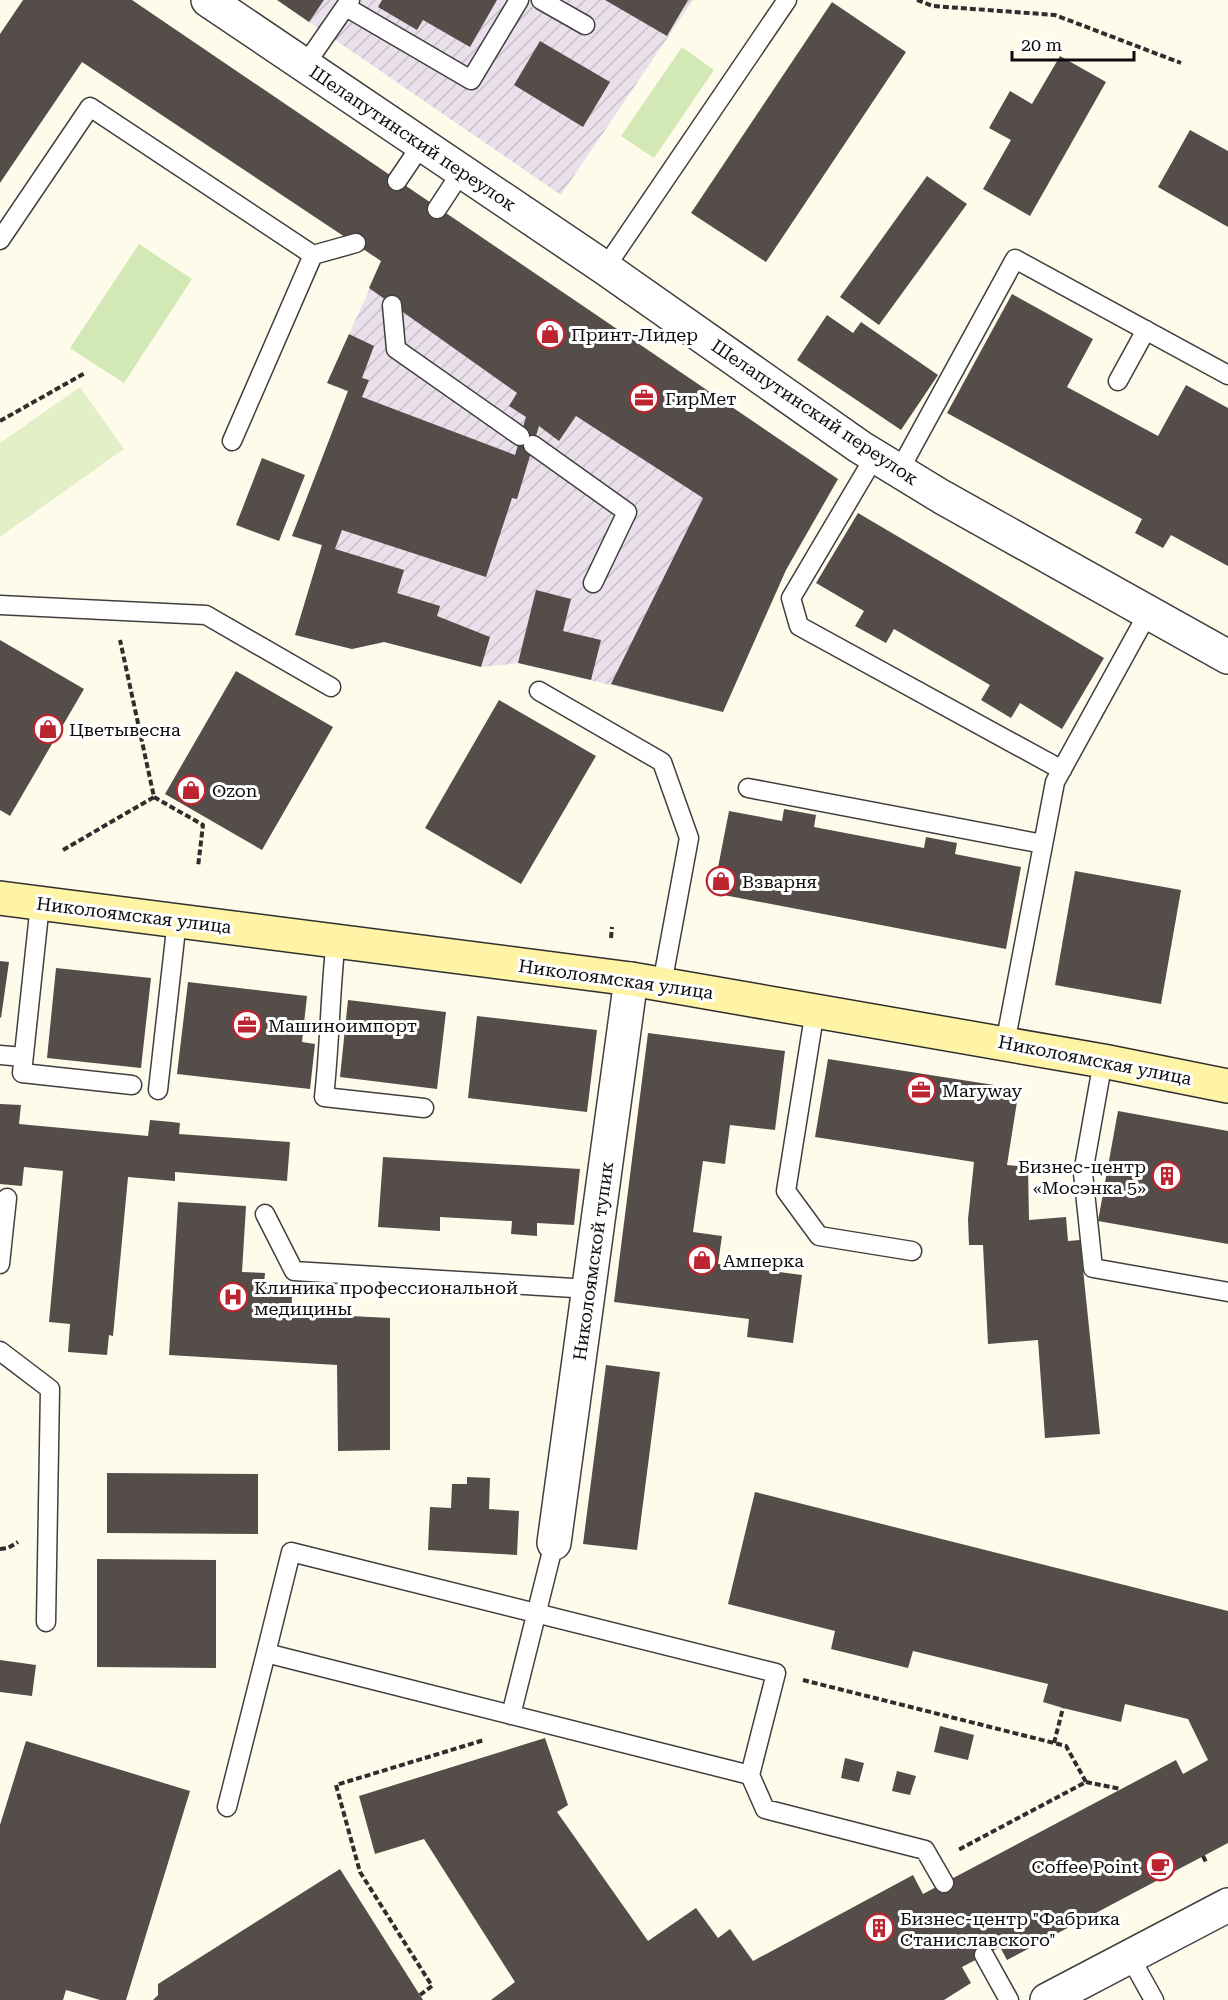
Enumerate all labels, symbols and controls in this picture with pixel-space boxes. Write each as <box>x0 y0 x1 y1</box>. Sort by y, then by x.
scale bar <box>1012 24 1134 62</box>
text: 20 m <box>1021 34 1062 55</box>
street label: Шелапутинский переулок <box>306 61 520 215</box>
shop icon: Принт-Лидер <box>534 318 566 350</box>
place label: Принт-Лидер <box>571 324 698 345</box>
street label: Шелапутинский переулок <box>708 335 922 489</box>
office icon: ГирМет <box>628 382 660 414</box>
place label: ГирМет <box>665 388 736 409</box>
shop icon: Цветывесна <box>32 713 64 745</box>
place label: Цветывесна <box>69 719 181 740</box>
shop icon: Ozon <box>175 774 207 806</box>
place label: Ozon <box>212 780 258 801</box>
shop icon: Взварня <box>705 865 737 897</box>
place label: Взварня <box>742 871 817 892</box>
street label: Николоямская улица <box>35 893 233 937</box>
street label: Николоямская улица <box>517 955 715 1003</box>
office icon: Машиноимпорт <box>231 1009 263 1041</box>
place label: Машиноимпорт <box>268 1015 417 1036</box>
street label: Николоямская улица <box>996 1031 1194 1089</box>
office icon: Maryway <box>905 1074 937 1106</box>
place label: Maryway <box>942 1080 1022 1101</box>
place label: Бизнес-центр «Мосэнка 5» <box>1018 1156 1146 1198</box>
street label: Николоямской тупик <box>569 1160 617 1362</box>
building icon: Бизнес-центр «Мосэнка 5» <box>1151 1160 1183 1192</box>
shop icon: Амперка <box>686 1244 718 1276</box>
place label: Амперка <box>723 1250 804 1271</box>
place label: Клиника профессиональной медицины <box>254 1277 518 1319</box>
hospital icon: Клиника профессиональной медицины <box>217 1281 249 1313</box>
cafe icon: Coffee Point <box>1144 1850 1176 1882</box>
place label: Coffee Point <box>1031 1856 1139 1877</box>
place label: Бизнес-центр "Фабрика Станиславского" <box>900 1908 1120 1950</box>
building icon: Бизнес-центр "Фабрика Станиславского" <box>863 1912 895 1944</box>

